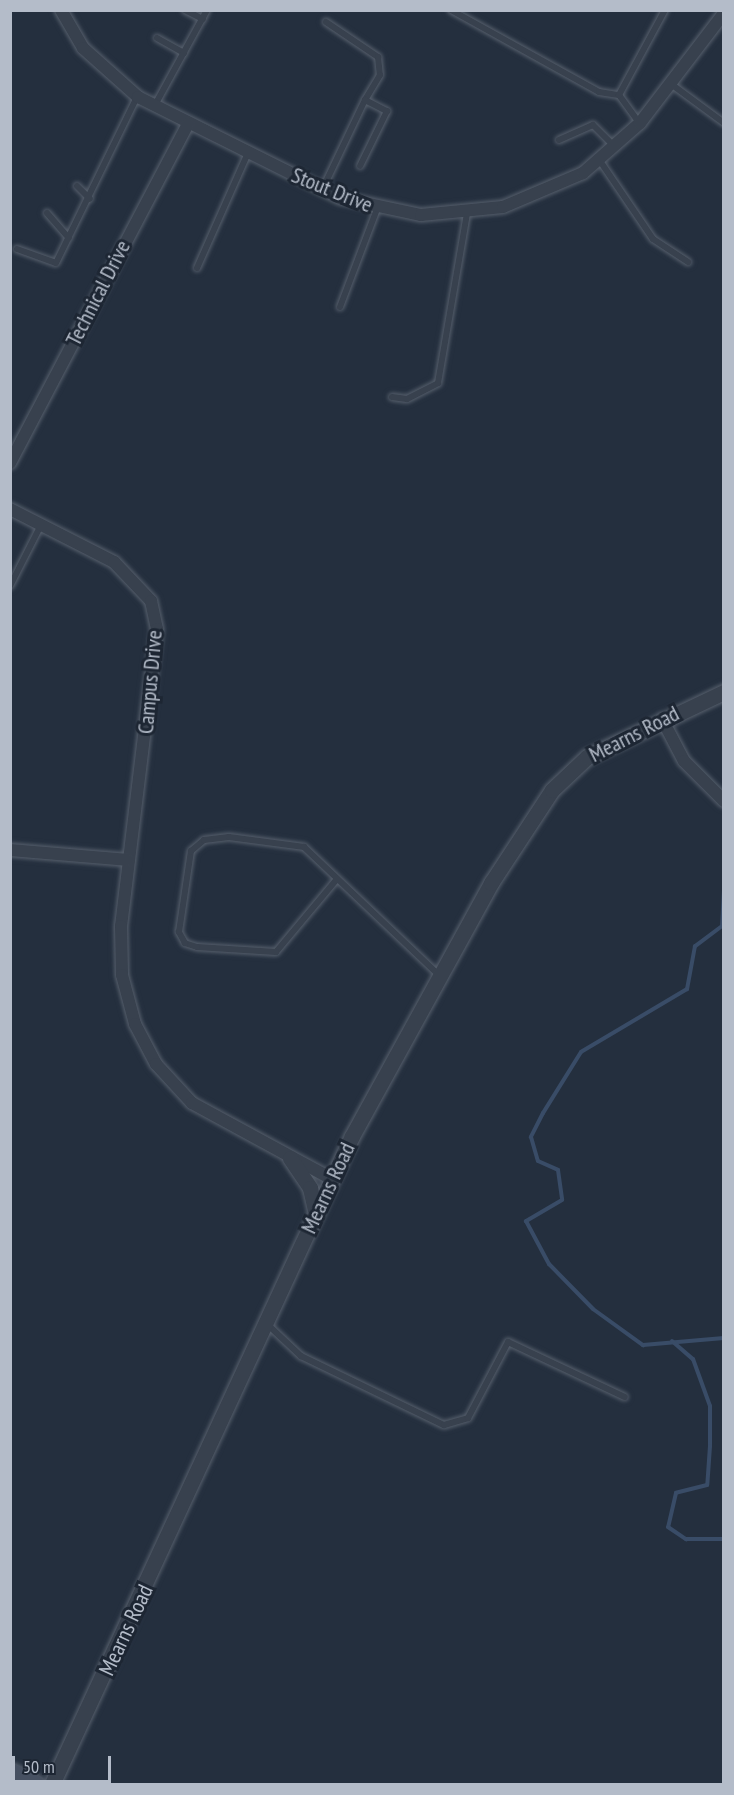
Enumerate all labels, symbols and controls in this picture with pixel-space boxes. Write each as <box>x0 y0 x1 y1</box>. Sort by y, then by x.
street label: Stout Drive <box>288 162 376 218</box>
street label: Technical Drive <box>60 236 136 350</box>
street label: Campus Drive <box>132 629 168 735</box>
street label: Mearns Road <box>585 700 683 768</box>
street label: Mearns Road <box>295 1138 361 1238</box>
street label: Mearns Road <box>93 1580 159 1680</box>
scale bar <box>15 1744 114 1782</box>
text: 50 m <box>23 1755 55 1778</box>

